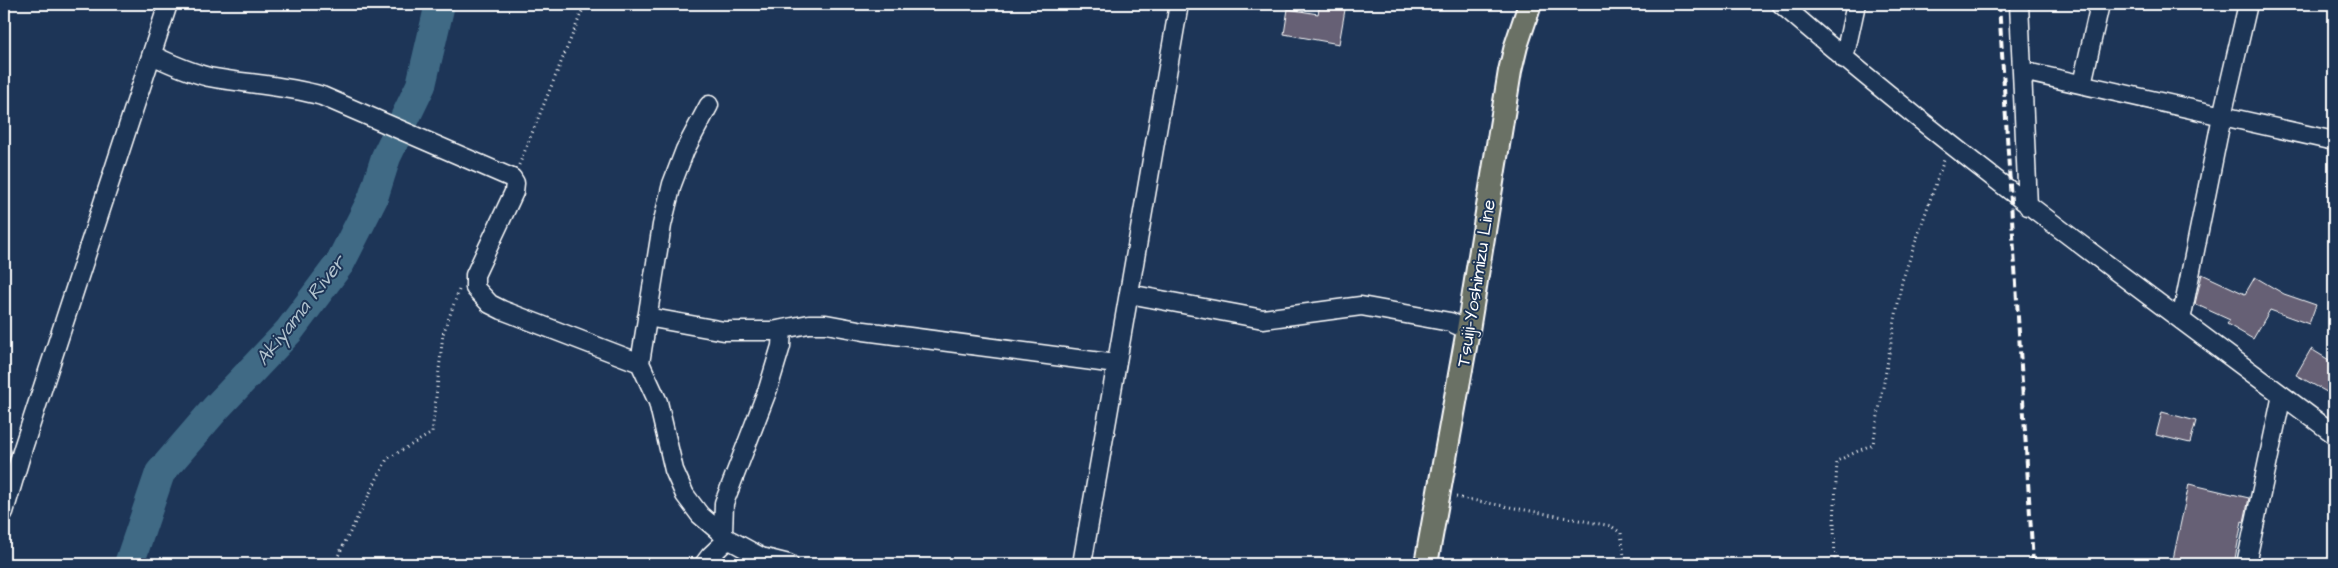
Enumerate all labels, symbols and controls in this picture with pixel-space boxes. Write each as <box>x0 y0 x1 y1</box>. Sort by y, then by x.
street label: Tsuiji-Yoshimizu Line <box>1450 198 1503 369</box>
water label: Akiyama River <box>249 248 355 372</box>

